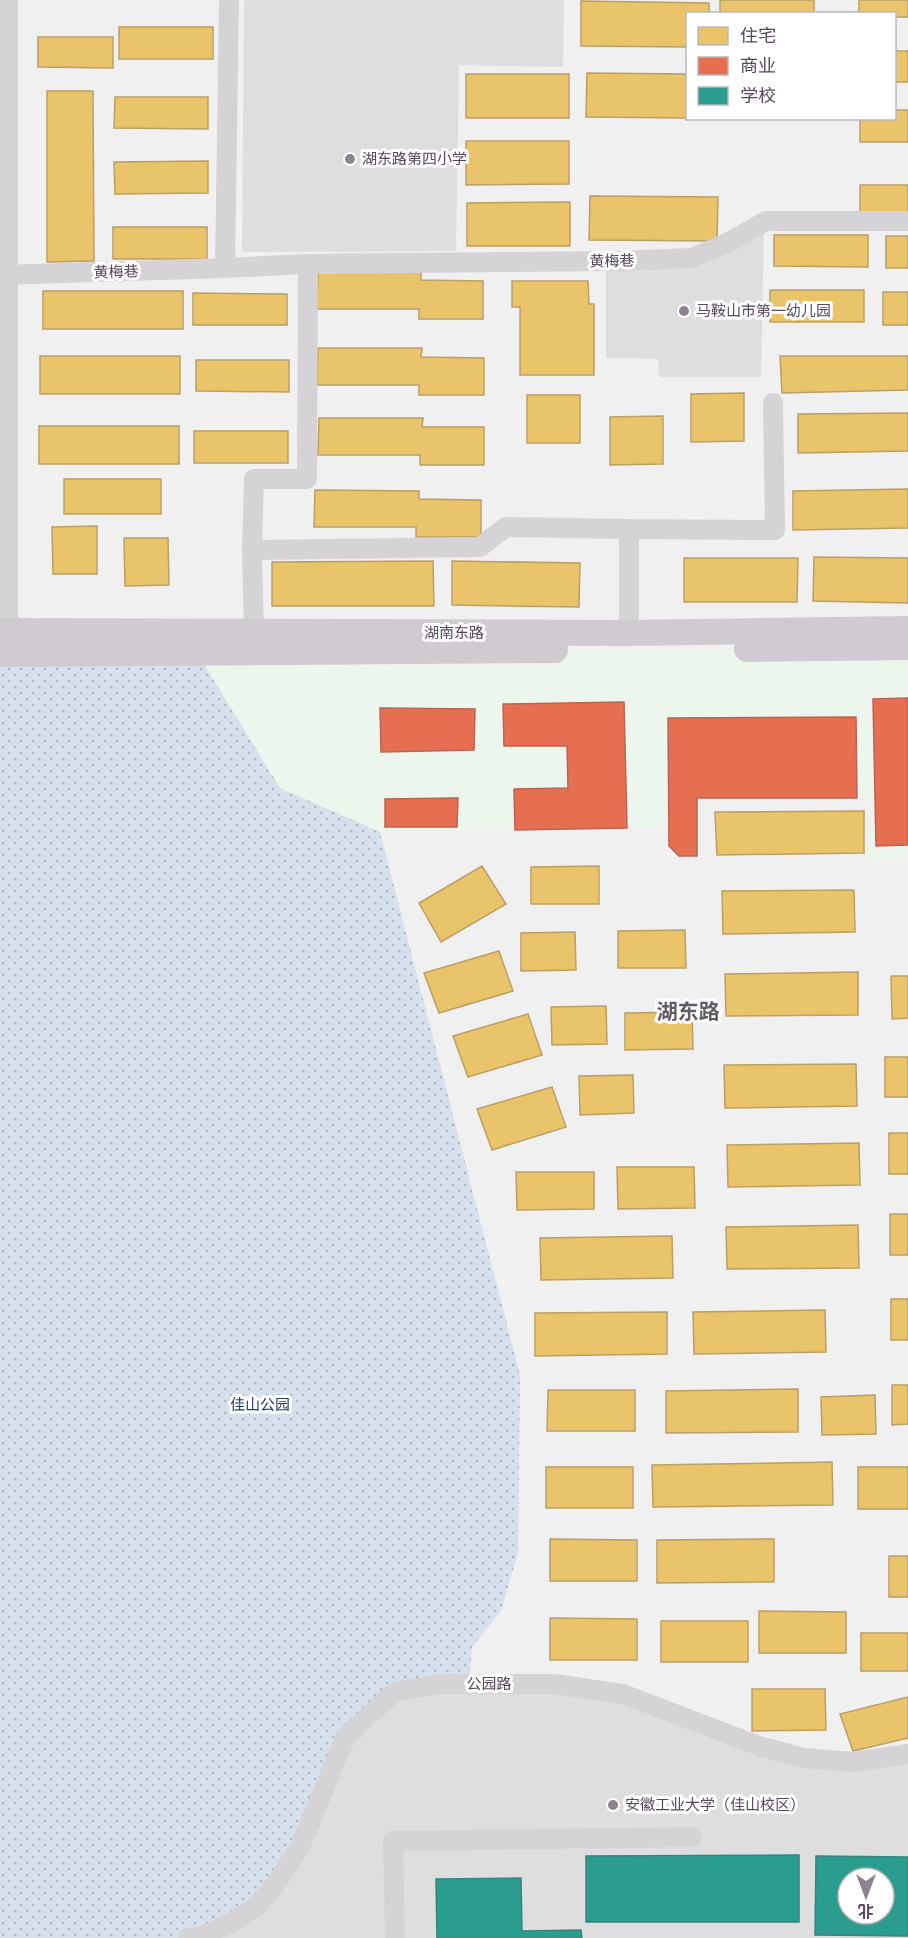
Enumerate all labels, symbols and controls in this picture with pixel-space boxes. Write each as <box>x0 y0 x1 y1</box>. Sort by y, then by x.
legend <box>686 12 896 120</box>
text: 住宅 <box>740 25 776 47</box>
text: 商业 <box>740 55 776 77</box>
text: 学校 <box>740 85 776 107</box>
place label: 湖东路第四小学 <box>362 150 467 168</box>
marker: 湖东路第四小学 <box>343 152 357 166</box>
street label: 黄梅巷 <box>589 252 635 270</box>
street label: 黄梅巷 <box>93 262 139 282</box>
place label: 马鞍山市第一幼儿园 <box>696 302 831 320</box>
marker: 马鞍山市第一幼儿园 <box>677 304 691 318</box>
street label: 湖南东路 <box>424 624 484 642</box>
district label: 湖东路 <box>657 999 720 1024</box>
park label: 佳山公园 <box>230 1396 290 1414</box>
street label: 公园路 <box>466 1675 512 1693</box>
place label: 安徽工业大学（佳山校区） <box>625 1796 805 1814</box>
marker: 安徽工业大学（佳山校区） <box>606 1798 620 1812</box>
north arrow <box>836 1866 896 1926</box>
text: 北 <box>858 1901 874 1920</box>

